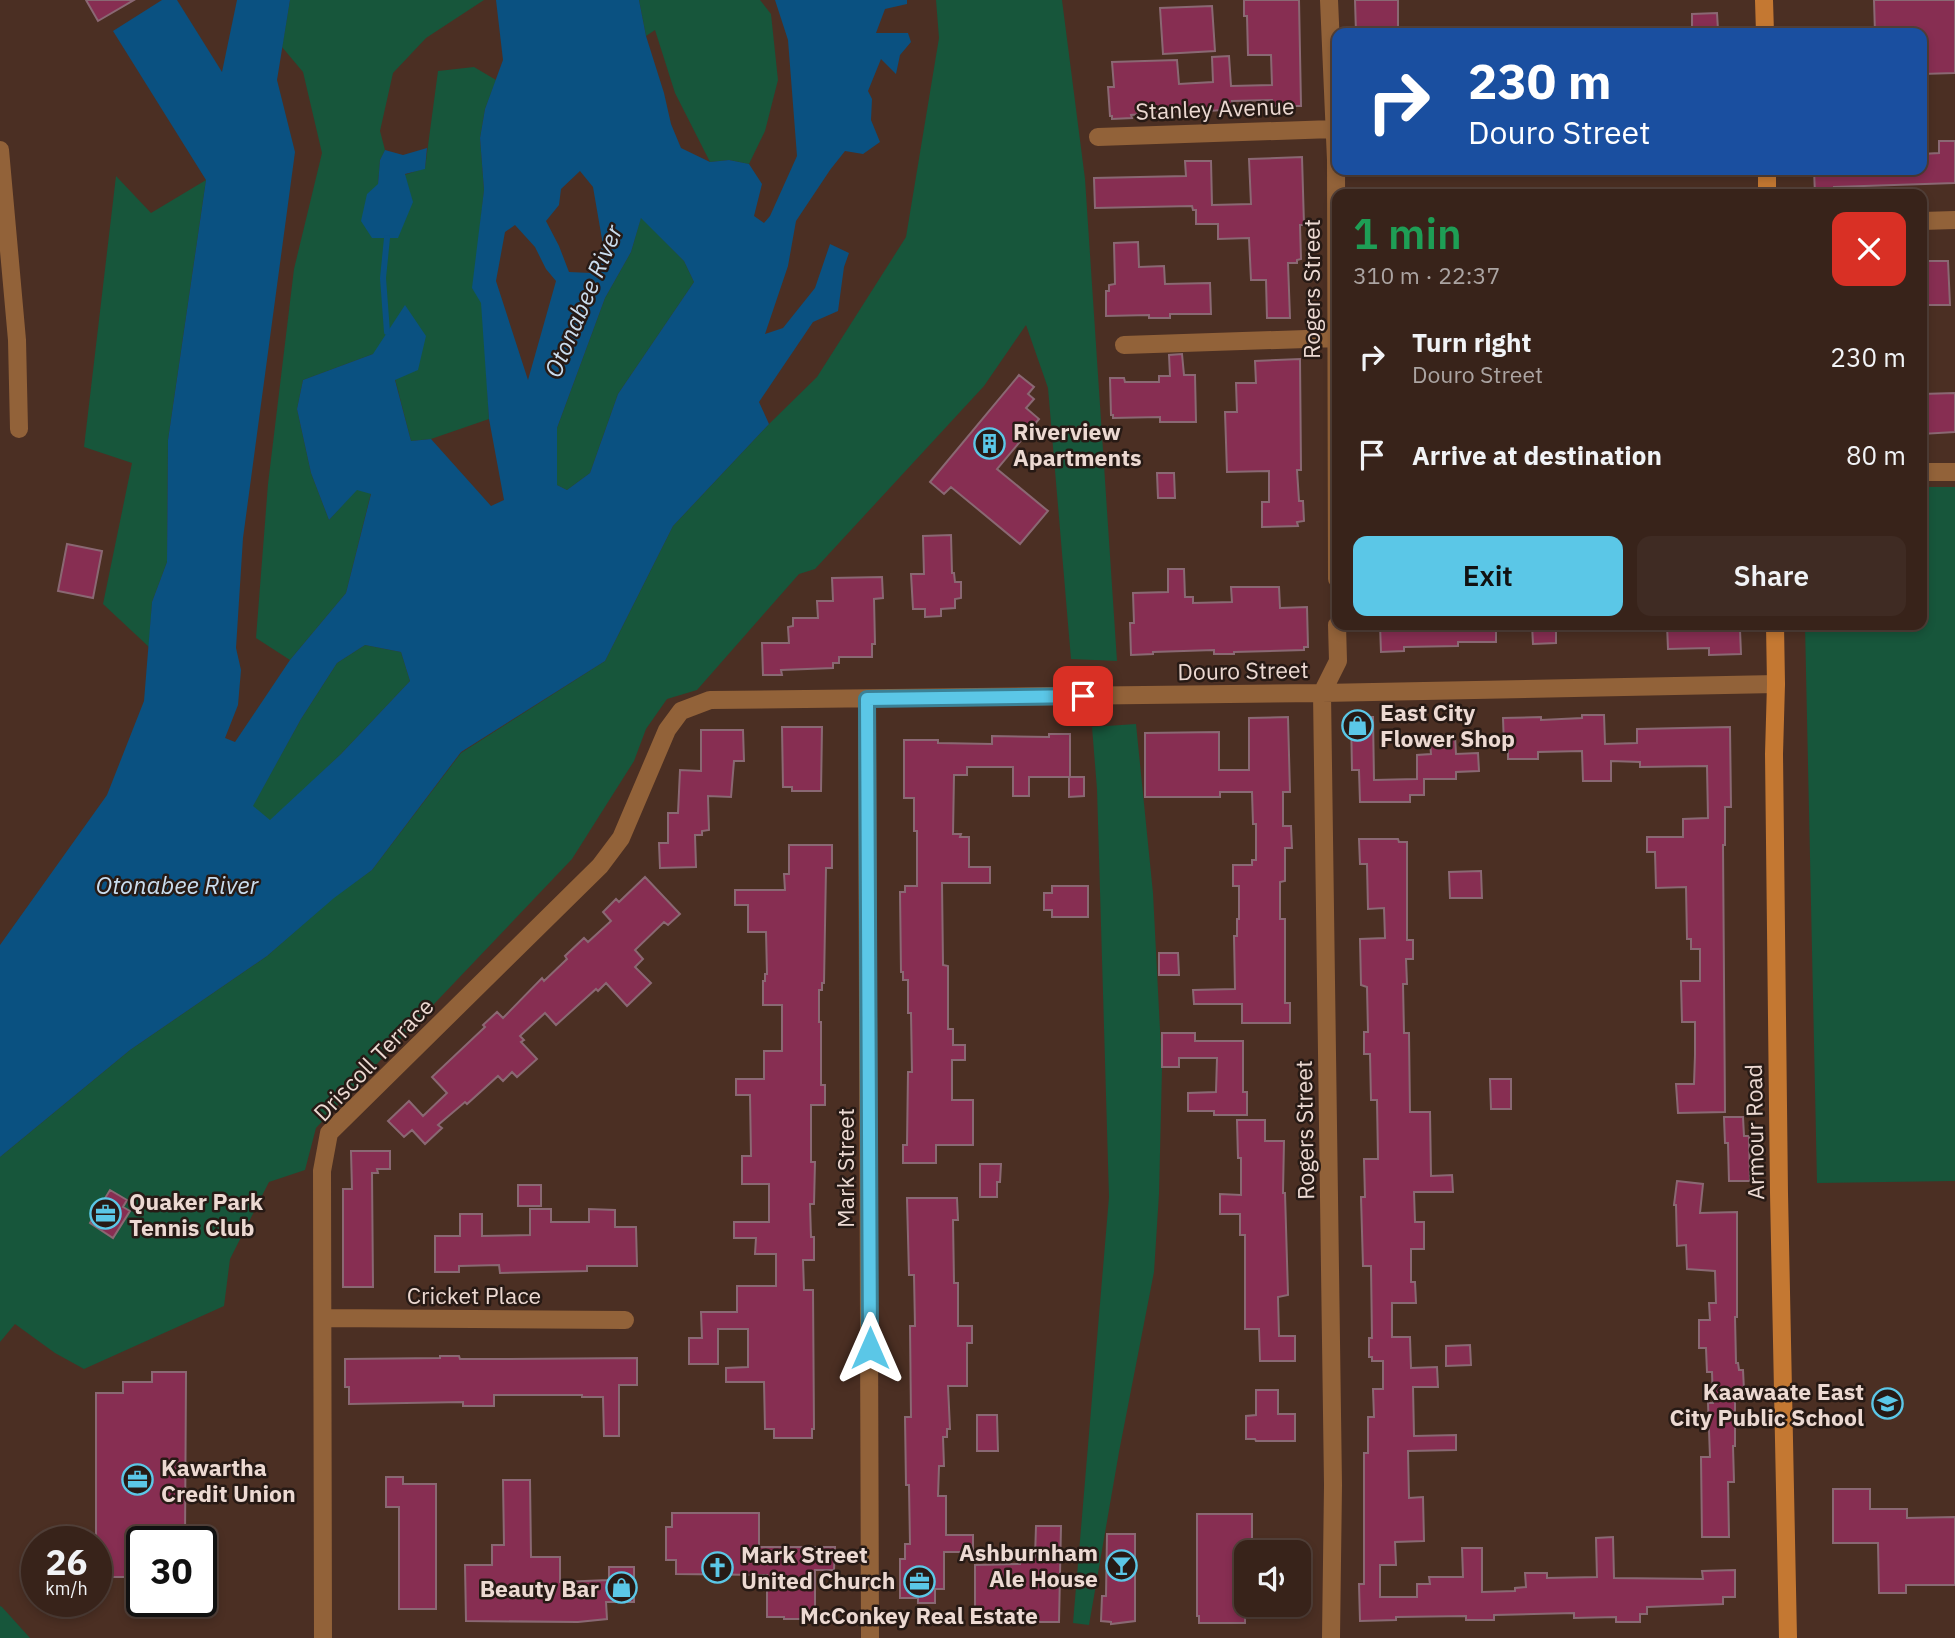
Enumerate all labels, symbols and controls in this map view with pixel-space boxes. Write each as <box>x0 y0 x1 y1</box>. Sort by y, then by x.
text: 230 m <box>1468 49 1612 112</box>
icon: right <box>1353 56 1444 147</box>
street label: Stanley Avenue <box>1135 90 1295 126</box>
text: Douro Street <box>1468 111 1650 153</box>
text: 1 min <box>1353 206 1462 261</box>
button: close <box>1832 212 1906 286</box>
water label: Otonabee River <box>537 219 630 382</box>
street label: Rogers Street <box>1296 219 1326 359</box>
text: 310 m · 22:37 <box>1353 260 1500 290</box>
text: Turn right <box>1412 325 1531 359</box>
icon: right <box>1353 338 1391 376</box>
text: 230 m <box>1830 340 1906 374</box>
text: Douro Street <box>1412 359 1543 389</box>
place label: Riverview Apartments <box>1013 416 1142 472</box>
building icon: Riverview Apartments <box>973 427 1007 461</box>
icon: arrive <box>1353 436 1391 474</box>
text: Arrive at destination <box>1412 438 1662 472</box>
text: 80 m <box>1846 438 1906 472</box>
button: Exit <box>1353 536 1623 616</box>
button: Share <box>1637 536 1906 616</box>
street label: Douro Street <box>1177 654 1309 686</box>
pin <box>1053 666 1113 726</box>
icon: arrive <box>1064 677 1102 715</box>
place label: East City Flower Shop <box>1380 697 1515 753</box>
shop icon: East City Flower Shop <box>1340 708 1374 742</box>
water label: Otonabee River <box>96 869 259 901</box>
street label: Driscoll Terrace <box>307 991 439 1127</box>
street label: Rogers Street <box>1288 1060 1320 1200</box>
street label: Armour Road <box>1738 1064 1770 1200</box>
street label: Mark Street <box>830 1108 860 1228</box>
place label: Quaker Park Tennis Club <box>129 1186 264 1242</box>
office icon: Quaker Park Tennis Club <box>89 1197 123 1231</box>
street label: Cricket Place <box>407 1280 541 1310</box>
position arrow <box>833 1311 907 1385</box>
place label: Kaawaate East City Public School <box>1669 1376 1864 1432</box>
school or university icon: Kaawaate East City Public School <box>1870 1387 1904 1421</box>
place label: Kawartha Credit Union <box>161 1452 296 1508</box>
office icon: Kawartha Credit Union <box>121 1463 155 1497</box>
speed limit sign: 30 <box>126 1526 217 1617</box>
place label: Ashburnham Ale House <box>959 1537 1098 1593</box>
text: 26 <box>45 1539 88 1585</box>
place label: Mark Street United Church <box>741 1539 895 1595</box>
map controls <box>1234 1540 1311 1617</box>
button: sound <box>1234 1540 1311 1617</box>
bar icon: Ashburnham Ale House <box>1104 1548 1138 1582</box>
church icon: Mark Street United Church <box>701 1550 735 1584</box>
office icon: McConkey Real Estate <box>902 1564 936 1598</box>
shop icon: Beauty Bar <box>605 1571 639 1605</box>
place label: Beauty Bar <box>480 1573 599 1603</box>
text: km/h <box>45 1577 88 1600</box>
place label: McConkey Real Estate <box>800 1600 1038 1630</box>

